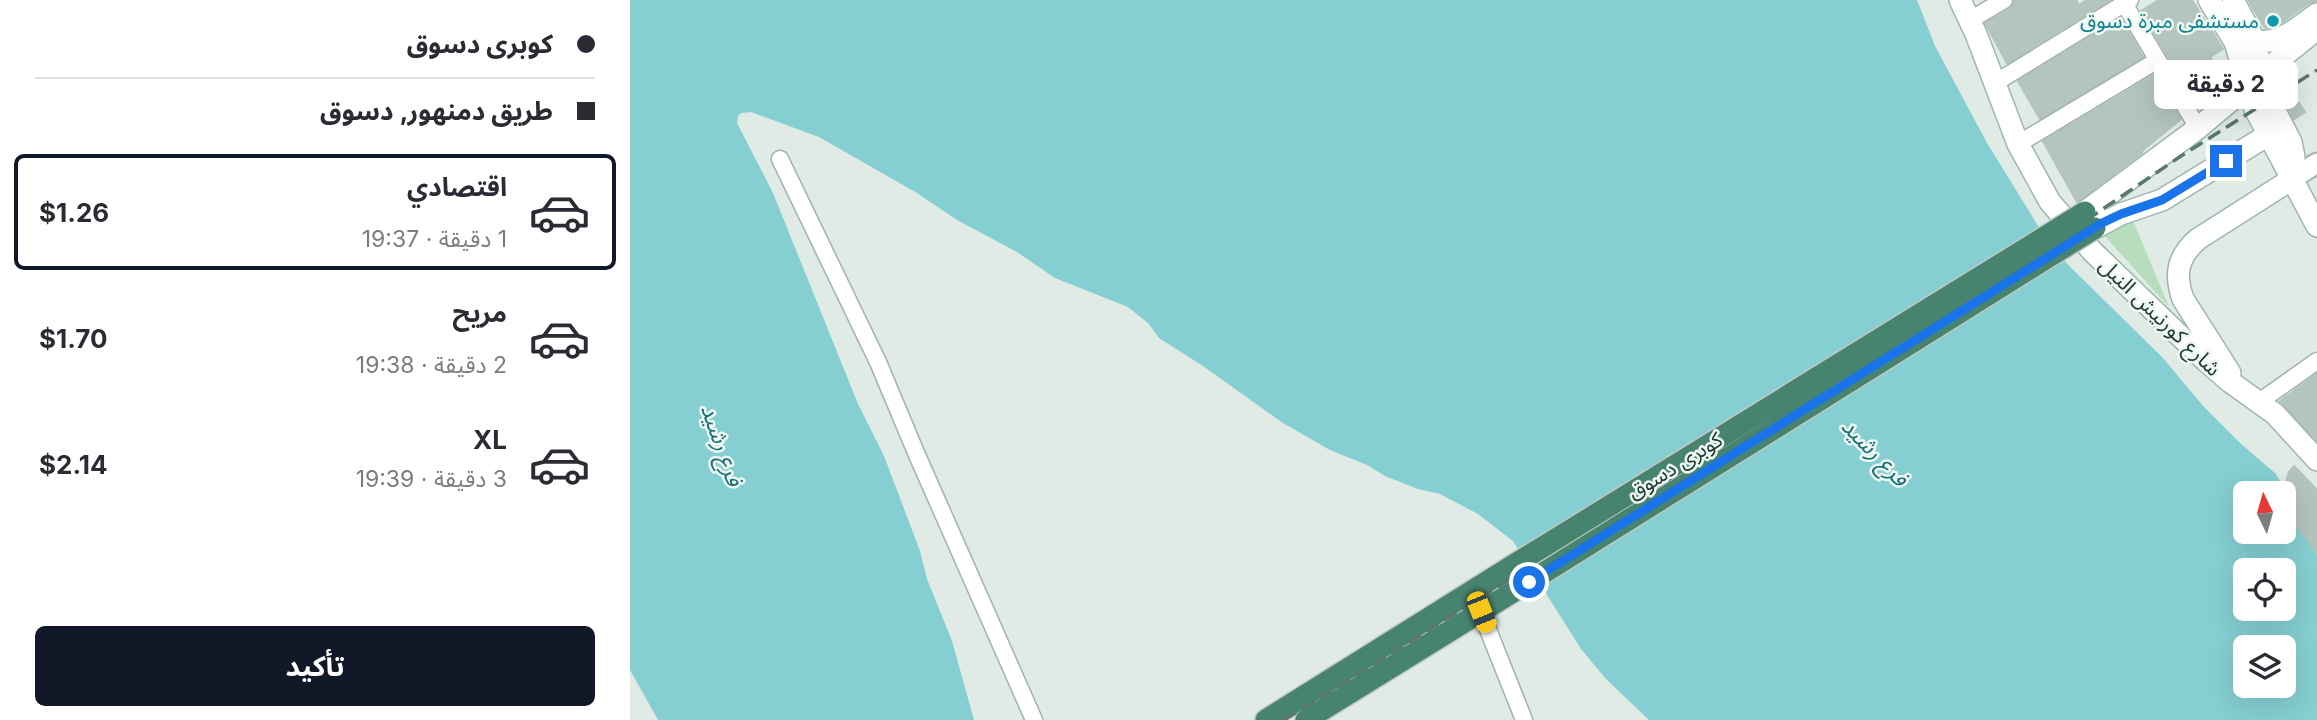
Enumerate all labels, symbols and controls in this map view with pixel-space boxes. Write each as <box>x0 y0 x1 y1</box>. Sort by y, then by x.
place label: مستشفى مبرة دسوق <box>2080 8 2259 33</box>
marker: مستشفى مبرة دسوق <box>2265 13 2281 29</box>
text: كوبرى دسوق <box>407 28 553 59</box>
callout: 2 دقيقة <box>2154 60 2298 108</box>
text: 2 دقيقة <box>2187 70 2265 98</box>
text: طريق دمنهور, دسوق <box>320 95 553 126</box>
route end <box>2210 145 2242 177</box>
text: اقتصادي <box>407 171 507 202</box>
icon: car <box>528 181 591 244</box>
text: $1.26 <box>39 197 109 228</box>
text: 1 دقيقة · 19:37 <box>362 225 507 253</box>
street label: شارع كورنيش النيل <box>2092 252 2226 383</box>
text: مريح <box>452 297 507 328</box>
icon: car <box>528 307 591 370</box>
text: $1.70 <box>39 323 108 354</box>
text: 2 دقيقة · 19:38 <box>356 351 507 379</box>
water label: فرع رشيد <box>691 401 749 492</box>
water label: فرع رشيد <box>1833 412 1915 496</box>
text: XL <box>473 424 507 455</box>
street label: كوبرى دسوق <box>1623 426 1727 505</box>
icon: car <box>528 433 591 496</box>
text: $2.14 <box>39 449 108 480</box>
text: 3 دقيقة · 19:39 <box>356 465 507 493</box>
north arrow <box>2233 481 2296 544</box>
map controls <box>2233 481 2296 698</box>
button: locate <box>2233 558 2296 621</box>
route start <box>1513 566 1545 598</box>
car <box>1464 589 1499 635</box>
button: تأكيد <box>35 626 595 706</box>
button: layers <box>2233 635 2296 698</box>

